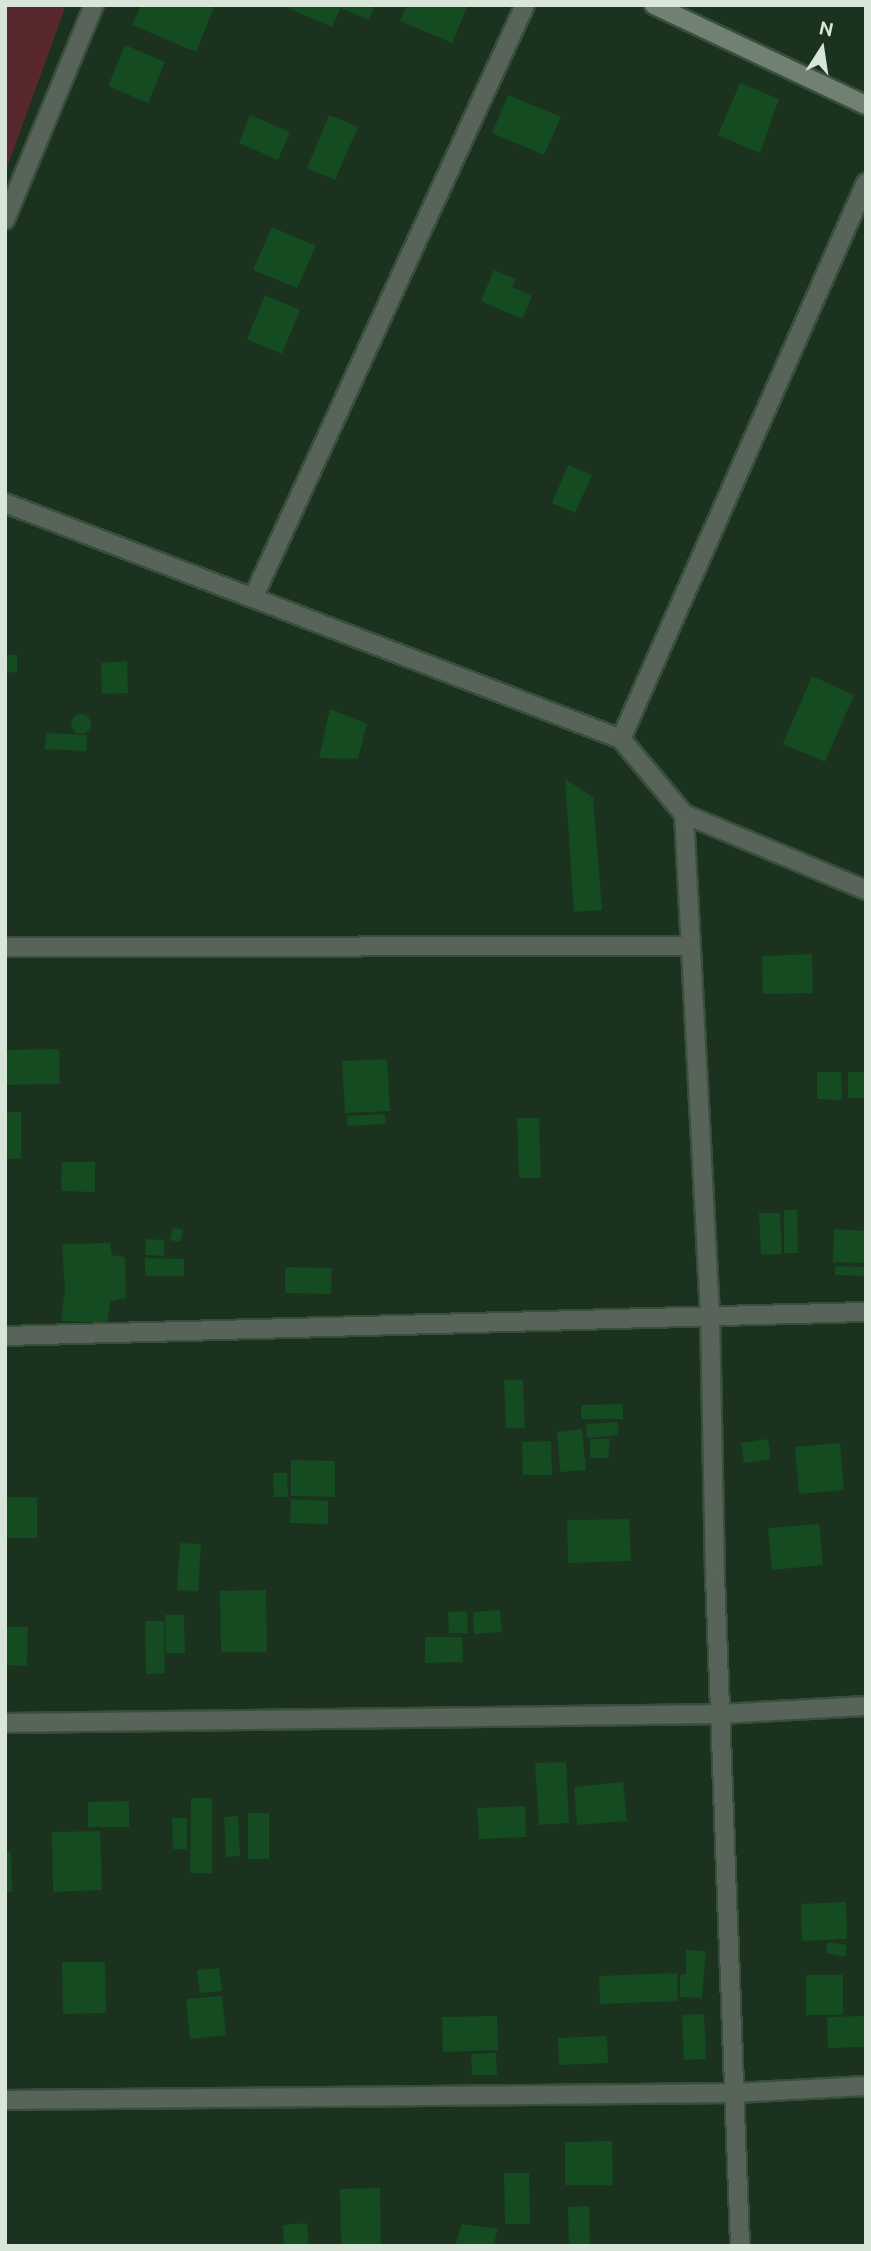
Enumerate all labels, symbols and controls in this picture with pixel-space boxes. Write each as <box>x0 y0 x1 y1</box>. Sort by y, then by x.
north arrow <box>787 14 857 84</box>
text: N <box>817 16 836 41</box>

